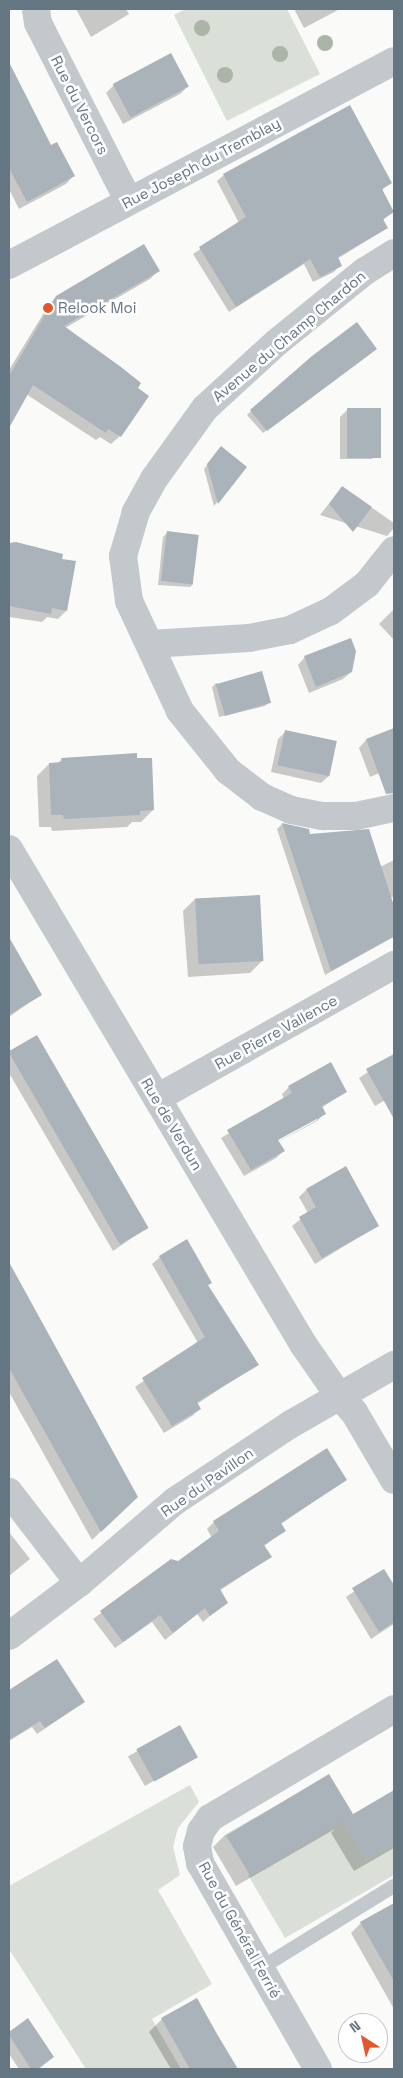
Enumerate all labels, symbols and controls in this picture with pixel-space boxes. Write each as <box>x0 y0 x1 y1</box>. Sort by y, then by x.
street label: Rue du Vercors <box>47 52 113 158</box>
street label: Rue Joseph du Tremblay <box>119 113 283 213</box>
street label: Avenue du Champ Chardon <box>209 267 369 405</box>
place label: Relook Moi <box>58 299 136 317</box>
marker: Relook Moi <box>42 302 54 314</box>
street label: Rue Pierre Vallence <box>212 991 340 1073</box>
street label: Rue de Verdun <box>137 1074 207 1174</box>
street label: Rue du Pavillon <box>157 1443 257 1521</box>
street label: Rue du Général Ferrié <box>195 1859 285 2001</box>
north arrow <box>338 2013 388 2063</box>
text: N <box>346 2016 364 2037</box>

